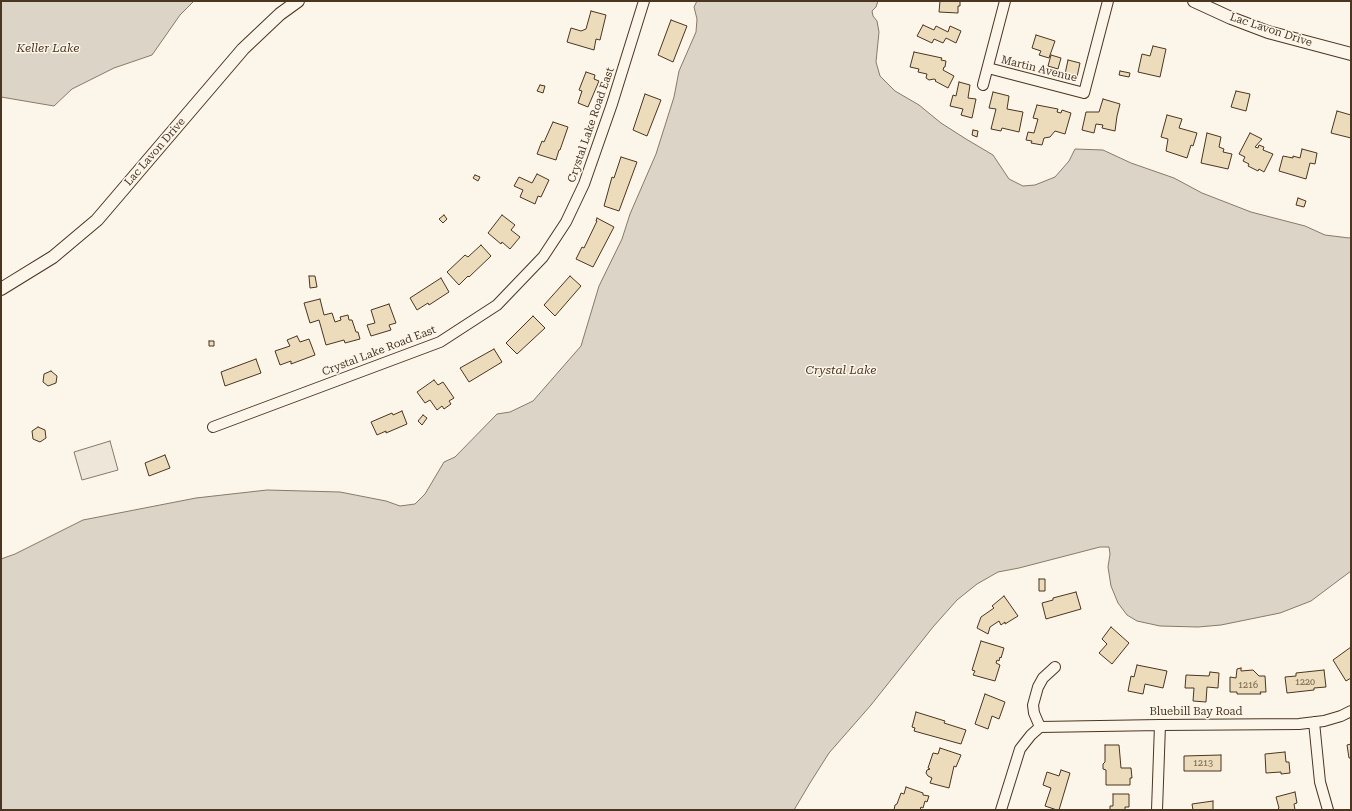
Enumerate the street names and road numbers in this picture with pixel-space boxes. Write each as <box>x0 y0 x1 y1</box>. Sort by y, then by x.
street label: Lac Lavon Drive <box>1228 10 1314 50</box>
street label: Martin Avenue <box>1000 53 1078 85</box>
street label: Crystal Lake Road East <box>565 66 617 184</box>
street label: Lac Lavon Drive <box>122 115 188 189</box>
street label: Crystal Lake Road East <box>320 323 438 379</box>
street label: Bluebill Bay Road <box>1149 705 1243 719</box>

